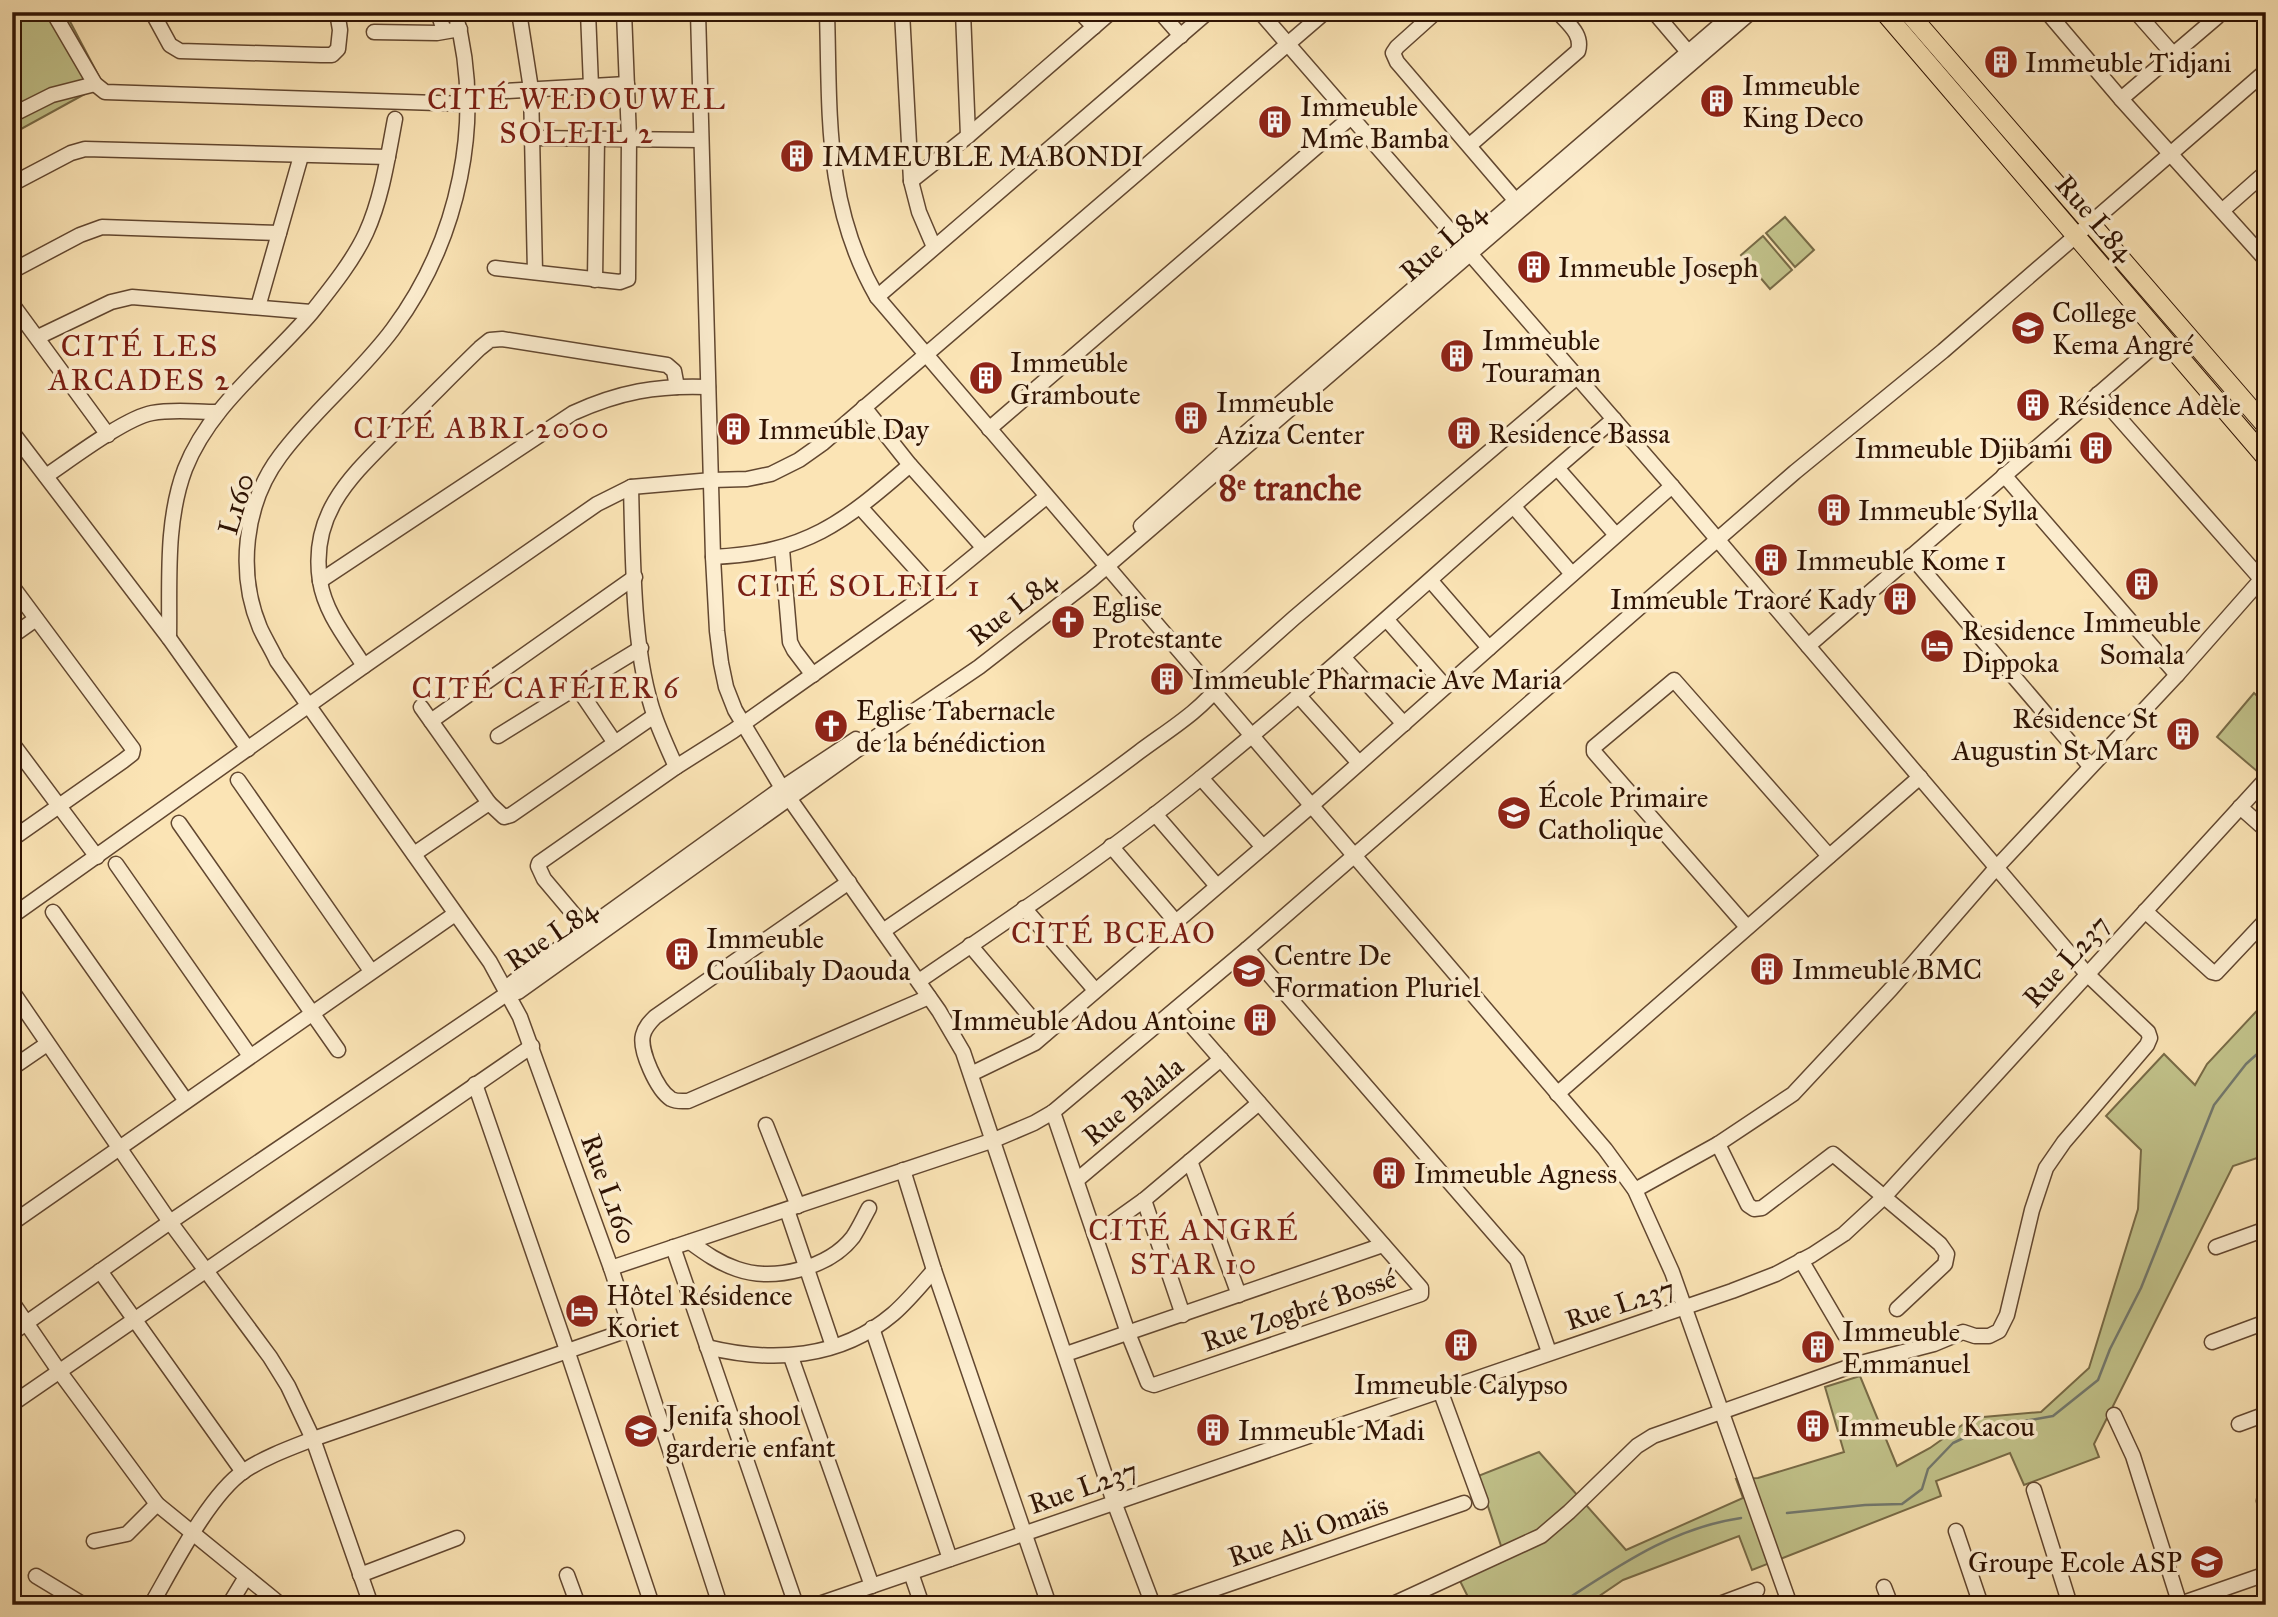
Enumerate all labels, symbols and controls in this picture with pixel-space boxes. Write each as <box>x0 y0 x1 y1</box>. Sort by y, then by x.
building icon: Immeuble Tidjani <box>1982 43 2020 81</box>
place label: Immeuble Tidjani <box>2025 45 2232 80</box>
place label: Immeuble King Deco <box>1742 68 1864 135</box>
district label: CITÉ WEDOUWEL SOLEIL 2 <box>427 80 727 151</box>
building icon: Immeuble King Deco <box>1698 82 1736 120</box>
place label: Immeuble Mme Bamba <box>1300 89 1449 156</box>
building icon: Immeuble Mme Bamba <box>1256 103 1294 141</box>
building icon: IMMEUBLE MABONDI <box>778 137 816 175</box>
place label: IMMEUBLE MABONDI <box>822 139 1143 174</box>
street label: Rue L84 <box>2048 168 2143 269</box>
street label: Rue L84 <box>1393 194 1494 289</box>
building icon: Immeuble Joseph <box>1515 248 1553 286</box>
place label: Immeuble Joseph <box>1558 250 1759 285</box>
place label: College Kema Angré <box>2052 295 2194 362</box>
school or university icon: College Kema Angré <box>2009 309 2047 347</box>
place label: Immeuble Touraman <box>1482 323 1601 390</box>
district label: CITÉ LES ARCADES 2 <box>47 327 231 398</box>
building icon: Immeuble Touraman <box>1438 337 1476 375</box>
place label: Immeuble Gramboute <box>1010 345 1141 412</box>
building icon: Immeuble Gramboute <box>967 359 1005 397</box>
place label: Immeuble Aziza Center <box>1215 385 1365 452</box>
building icon: Résidence Adèle <box>2014 386 2052 424</box>
place label: Résidence Adèle <box>2058 388 2241 423</box>
building icon: Immeuble Aziza Center <box>1172 399 1210 437</box>
district label: CITÉ ABRI 2000 <box>353 409 611 446</box>
building icon: Immeuble Day <box>715 410 753 448</box>
place label: Immeuble Day <box>758 412 930 447</box>
building icon: Residence Bassa <box>1445 414 1483 452</box>
place label: Residence Bassa <box>1488 416 1670 451</box>
building icon: Immeuble Djibami <box>2077 429 2115 467</box>
place label: Immeuble Djibami <box>1855 431 2072 466</box>
district label: 8ᵉ tranche <box>1218 467 1362 510</box>
street label: L160 <box>210 469 262 539</box>
building icon: Immeuble Sylla <box>1815 491 1853 529</box>
place label: Immeuble Sylla <box>1858 493 2038 528</box>
building icon: Immeuble Kome 1 <box>1752 541 1790 579</box>
place label: Immeuble Kome 1 <box>1796 543 2006 578</box>
street label: Rue L84 <box>961 562 1065 654</box>
building icon: Immeuble Somala <box>2123 565 2161 603</box>
district label: CITÉ SOLEIL 1 <box>737 567 981 604</box>
building icon: Immeuble Traoré Kady <box>1881 580 1919 618</box>
place label: Immeuble Traoré Kady <box>1610 582 1877 617</box>
place label: Eglise Protestante <box>1092 589 1223 656</box>
church icon: Eglise Protestante <box>1049 603 1087 641</box>
place label: Immeuble Somala <box>2083 605 2201 672</box>
place label: Residence Dippoka <box>1962 613 2075 680</box>
hotel icon: Residence Dippoka <box>1918 627 1956 665</box>
building icon: Immeuble Pharmacie Ave Maria <box>1148 660 1186 698</box>
place label: Immeuble Pharmacie Ave Maria <box>1192 662 1562 697</box>
district label: CITÉ CAFÉIER 6 <box>412 669 680 706</box>
place label: Eglise Tabernacle de la bénédiction <box>856 693 1055 760</box>
place label: Résidence St Augustin St Marc <box>1951 701 2158 768</box>
church icon: Eglise Tabernacle de la bénédiction <box>812 707 850 745</box>
building icon: Résidence St Augustin St Marc <box>2164 715 2202 753</box>
place label: École Primaire Catholique <box>1538 780 1708 847</box>
school or university icon: École Primaire Catholique <box>1495 794 1533 832</box>
street label: Rue L84 <box>498 891 605 978</box>
street label: Rue L237 <box>2015 907 2117 1015</box>
district label: CITÉ BCEAO <box>1011 914 1217 951</box>
place label: Immeuble Coulibaly Daouda <box>706 921 910 988</box>
building icon: Immeuble Coulibaly Daouda <box>663 935 701 973</box>
place label: Centre De Formation Pluriel <box>1274 938 1481 1005</box>
building icon: Immeuble BMC <box>1748 950 1786 988</box>
school or university icon: Centre De Formation Pluriel <box>1230 952 1268 990</box>
place label: Immeuble BMC <box>1792 952 1982 987</box>
building icon: Immeuble Adou Antoine <box>1241 1001 1279 1039</box>
place label: Immeuble Adou Antoine <box>951 1003 1236 1038</box>
street label: Rue Balala <box>1075 1049 1191 1153</box>
street label: Rue L160 <box>573 1129 645 1249</box>
building icon: Immeuble Agness <box>1370 1154 1408 1192</box>
place label: Immeuble Agness <box>1414 1156 1617 1191</box>
district label: CITÉ ANGRÉ STAR 10 <box>1088 1211 1300 1282</box>
street label: Rue Zogbré Bossé <box>1197 1260 1401 1360</box>
street label: Rue L237 <box>1561 1270 1679 1338</box>
place label: Hôtel Résidence Koriet <box>606 1278 793 1345</box>
hotel icon: Hôtel Résidence Koriet <box>563 1292 601 1330</box>
place label: Immeuble Emmanuel <box>1842 1314 1971 1381</box>
building icon: Immeuble Calypso <box>1442 1326 1480 1364</box>
building icon: Immeuble Emmanuel <box>1799 1328 1837 1366</box>
place label: Immeuble Calypso <box>1354 1367 1568 1402</box>
place label: Jenifa shool garderie enfant <box>663 1398 836 1465</box>
building icon: Immeuble Kacou <box>1794 1407 1832 1445</box>
place label: Immeuble Kacou <box>1838 1409 2035 1444</box>
building icon: Immeuble Madi <box>1194 1411 1232 1449</box>
school or university icon: Jenifa shool garderie enfant <box>622 1412 660 1450</box>
place label: Immeuble Madi <box>1238 1413 1425 1448</box>
street label: Rue L237 <box>1024 1452 1142 1522</box>
street label: Rue Ali Omaïs <box>1223 1487 1393 1575</box>
school or university icon: Groupe Ecole ASP <box>2188 1543 2226 1581</box>
place label: Groupe Ecole ASP <box>1968 1545 2182 1580</box>

